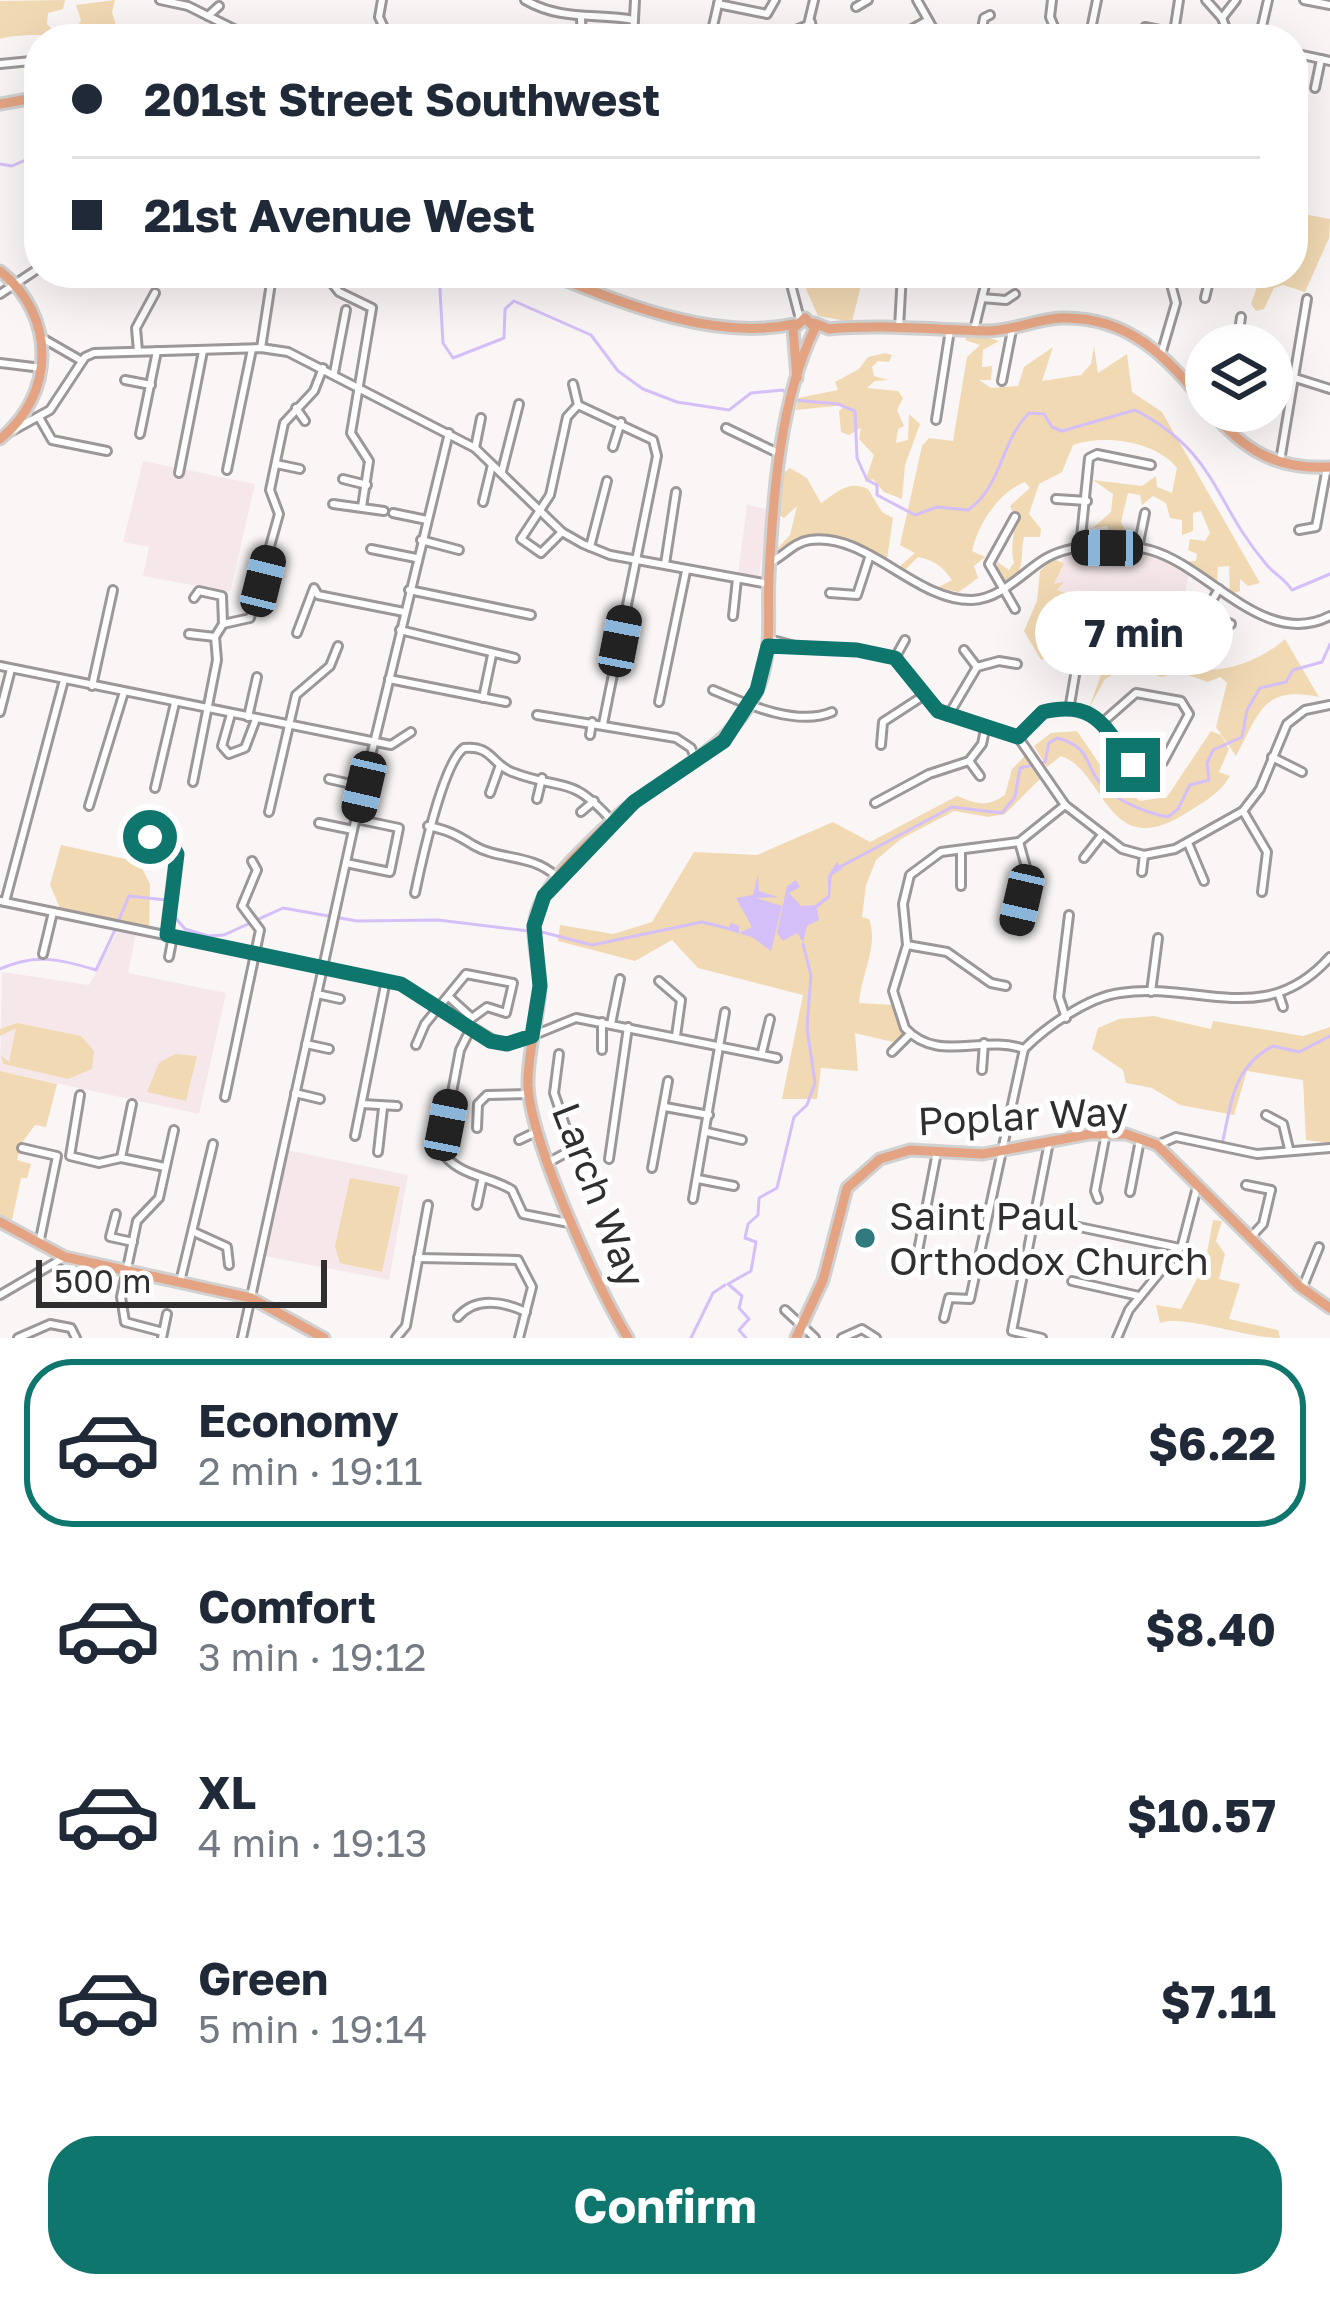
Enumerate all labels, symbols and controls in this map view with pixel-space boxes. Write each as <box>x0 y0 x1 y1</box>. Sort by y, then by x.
text: 201st Street Southwest <box>144 72 660 126</box>
text: 21st Avenue West <box>144 188 535 242</box>
map controls <box>1185 324 1293 432</box>
button: layers <box>1185 324 1293 432</box>
car <box>1071 529 1143 567</box>
car <box>237 542 289 620</box>
callout: 7 min <box>1034 591 1232 675</box>
car <box>595 602 645 680</box>
text: 7 min <box>1084 609 1184 656</box>
route end <box>1106 738 1160 792</box>
car <box>338 748 390 826</box>
route start <box>123 810 177 864</box>
car <box>996 861 1048 939</box>
car <box>421 1086 471 1164</box>
street label: Poplar Way <box>916 1087 1130 1144</box>
street label: Larch Way <box>543 1096 656 1294</box>
place label: Saint Paul Orthodox Church <box>889 1192 1209 1284</box>
marker: Saint Paul Orthodox Church <box>852 1225 878 1251</box>
scale bar <box>36 1254 327 1307</box>
text: 500 m <box>54 1261 152 1300</box>
icon: car <box>54 1389 162 1497</box>
text: Economy <box>198 1393 399 1447</box>
text: $6.22 <box>1148 1416 1276 1470</box>
text: 2 min · 19:11 <box>198 1447 423 1494</box>
icon: car <box>54 1575 162 1683</box>
text: Comfort <box>198 1579 376 1633</box>
text: $8.40 <box>1145 1602 1276 1656</box>
text: 3 min · 19:12 <box>198 1633 426 1680</box>
icon: car <box>54 1761 162 1869</box>
text: XL <box>198 1765 256 1819</box>
text: $10.57 <box>1127 1788 1276 1842</box>
text: 4 min · 19:13 <box>198 1819 428 1866</box>
icon: car <box>54 1947 162 2055</box>
text: Green <box>198 1951 328 2005</box>
text: $7.11 <box>1161 1974 1276 2028</box>
text: 5 min · 19:14 <box>198 2005 427 2052</box>
button: Confirm <box>48 2136 1282 2274</box>

